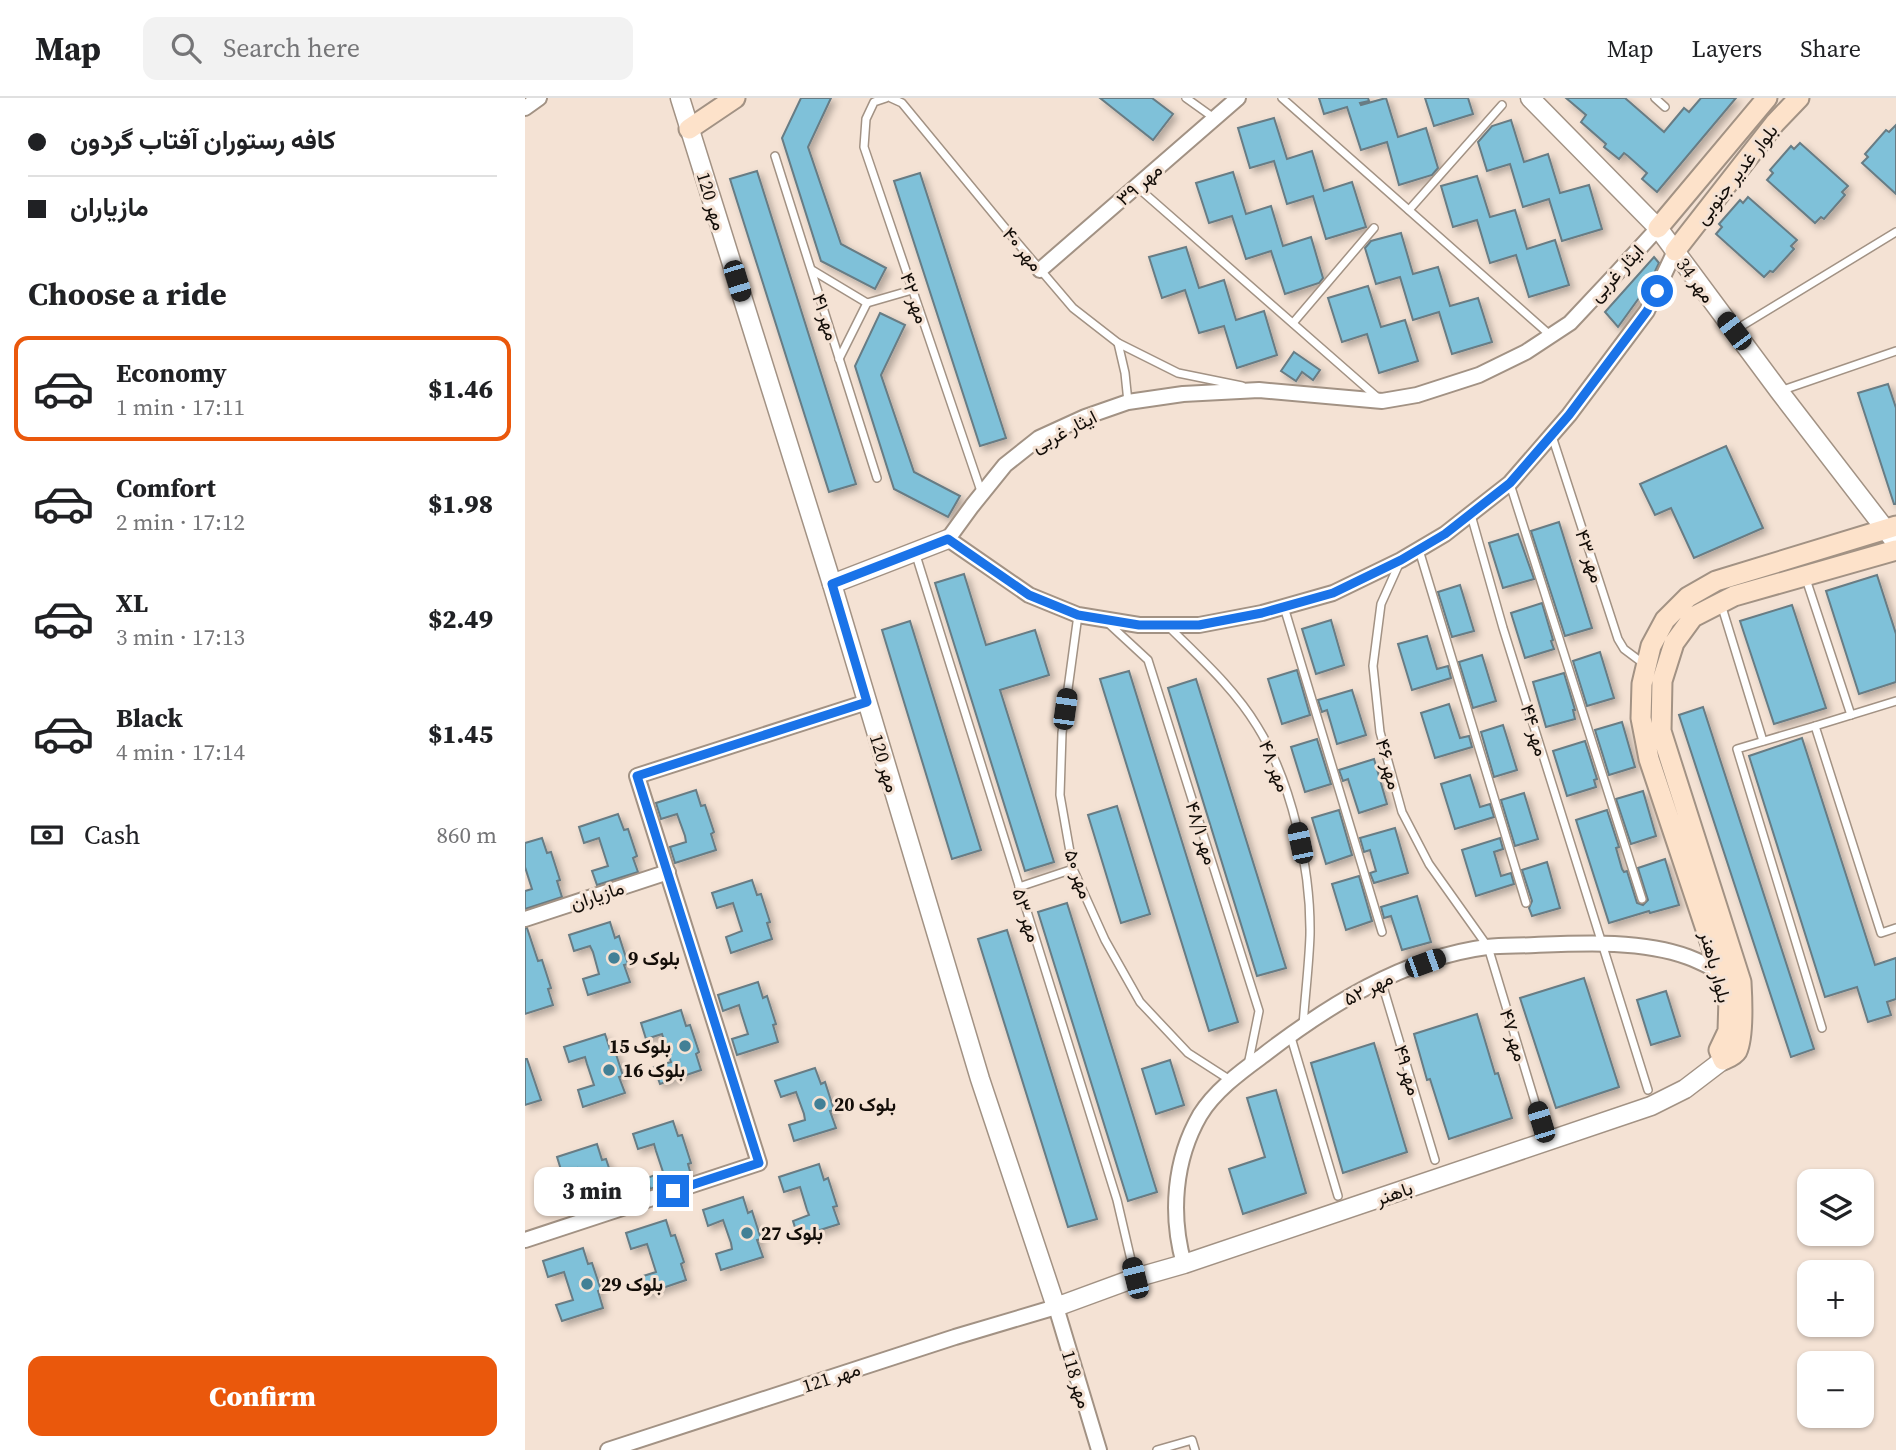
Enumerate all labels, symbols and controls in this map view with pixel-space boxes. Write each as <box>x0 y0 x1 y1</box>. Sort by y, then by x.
search box <box>143 17 633 80</box>
text: Map <box>35 26 101 71</box>
icon: search <box>167 29 205 67</box>
text: Search here <box>223 30 360 66</box>
text: Map <box>1607 32 1654 65</box>
text: Layers <box>1692 32 1762 65</box>
text: Share <box>1800 32 1861 65</box>
street label: بلوار غدیر جنوبی <box>1688 118 1784 230</box>
text: کافه رستوران آفتاب گردون <box>70 122 336 158</box>
street label: مهر ۳۹ <box>1110 157 1168 211</box>
street label: مهر 120 <box>691 169 733 233</box>
text: مازیاران <box>70 189 149 225</box>
street label: مهر ۴۰ <box>997 221 1049 277</box>
street label: ایثار غربی <box>1583 239 1649 307</box>
street label: مهر 34 <box>1671 252 1721 308</box>
car <box>721 258 754 304</box>
street label: مهر ۴۲ <box>894 269 936 327</box>
text: Choose a ride <box>28 272 227 316</box>
route start <box>1641 275 1673 307</box>
street label: مهر ۴۱ <box>806 290 846 344</box>
car <box>1713 308 1756 354</box>
text: Economy <box>116 355 227 391</box>
icon: car <box>32 357 95 420</box>
text: $1.46 <box>428 371 493 407</box>
text: 1 min · 17:11 <box>116 391 245 423</box>
street label: ایثار غربی <box>1027 404 1101 458</box>
text: Comfort <box>116 470 216 506</box>
icon: car <box>32 472 95 535</box>
text: $1.98 <box>428 486 493 522</box>
text: 2 min · 17:12 <box>116 506 245 538</box>
street label: مهر ۴۳ <box>1569 526 1611 586</box>
text: XL <box>116 585 148 621</box>
icon: car <box>32 587 95 650</box>
text: $2.49 <box>428 601 493 637</box>
text: 3 min · 17:13 <box>116 621 245 653</box>
car <box>1052 687 1079 731</box>
text: Black <box>116 700 183 736</box>
street label: مهر ۴۴ <box>1515 701 1555 759</box>
icon: car <box>32 702 95 765</box>
text: $1.45 <box>428 716 493 752</box>
street label: مهر 120 <box>864 731 906 795</box>
text: 4 min · 17:14 <box>116 736 245 768</box>
street label: مهر ۴۸ <box>1253 736 1297 796</box>
street label: مهر ۴۶ <box>1370 736 1408 792</box>
street label: مهر ۴۸/۱ <box>1180 798 1224 868</box>
icon: cash <box>28 816 66 854</box>
text: Cash <box>84 817 140 853</box>
text: 860 m <box>436 819 497 851</box>
car <box>1286 820 1315 866</box>
street label: مهر ۵۰ <box>1058 846 1100 902</box>
street label: مازیاران <box>567 874 627 916</box>
street label: مهر ۵۳ <box>1007 885 1047 945</box>
street label: بلوار باهنر <box>1694 927 1738 1006</box>
place label: بلوک 9 <box>628 945 680 971</box>
car <box>1402 946 1449 980</box>
marker: بلوک 9 <box>606 950 622 966</box>
street label: مهر ۵۲ <box>1339 964 1397 1012</box>
street label: مهر ۴۷ <box>1494 1006 1534 1064</box>
place label: بلوک 15 <box>609 1033 671 1059</box>
marker: بلوک 15 <box>677 1038 693 1054</box>
street label: مهر ۴۹ <box>1388 1042 1428 1098</box>
place label: بلوک 16 <box>623 1057 685 1083</box>
marker: بلوک 16 <box>601 1062 617 1078</box>
place label: بلوک 20 <box>834 1091 896 1117</box>
marker: بلوک 20 <box>812 1096 828 1112</box>
car <box>1525 1099 1558 1145</box>
callout: 3 min <box>533 1166 649 1216</box>
map controls <box>1797 1169 1874 1428</box>
button: layers <box>1797 1169 1874 1246</box>
text: 3 min <box>562 1175 622 1207</box>
route end <box>657 1175 689 1207</box>
street label: باهنر <box>1371 1175 1416 1212</box>
place label: بلوک 27 <box>761 1220 823 1246</box>
marker: بلوک 27 <box>739 1225 755 1241</box>
car <box>1120 1255 1151 1301</box>
button: + <box>1797 1260 1874 1337</box>
place label: بلوک 29 <box>601 1271 663 1297</box>
marker: بلوک 29 <box>579 1276 595 1292</box>
street label: مهر 118 <box>1056 1347 1098 1411</box>
button: − <box>1797 1351 1874 1428</box>
street label: مهر 121 <box>799 1355 863 1399</box>
button: Confirm <box>28 1356 497 1436</box>

